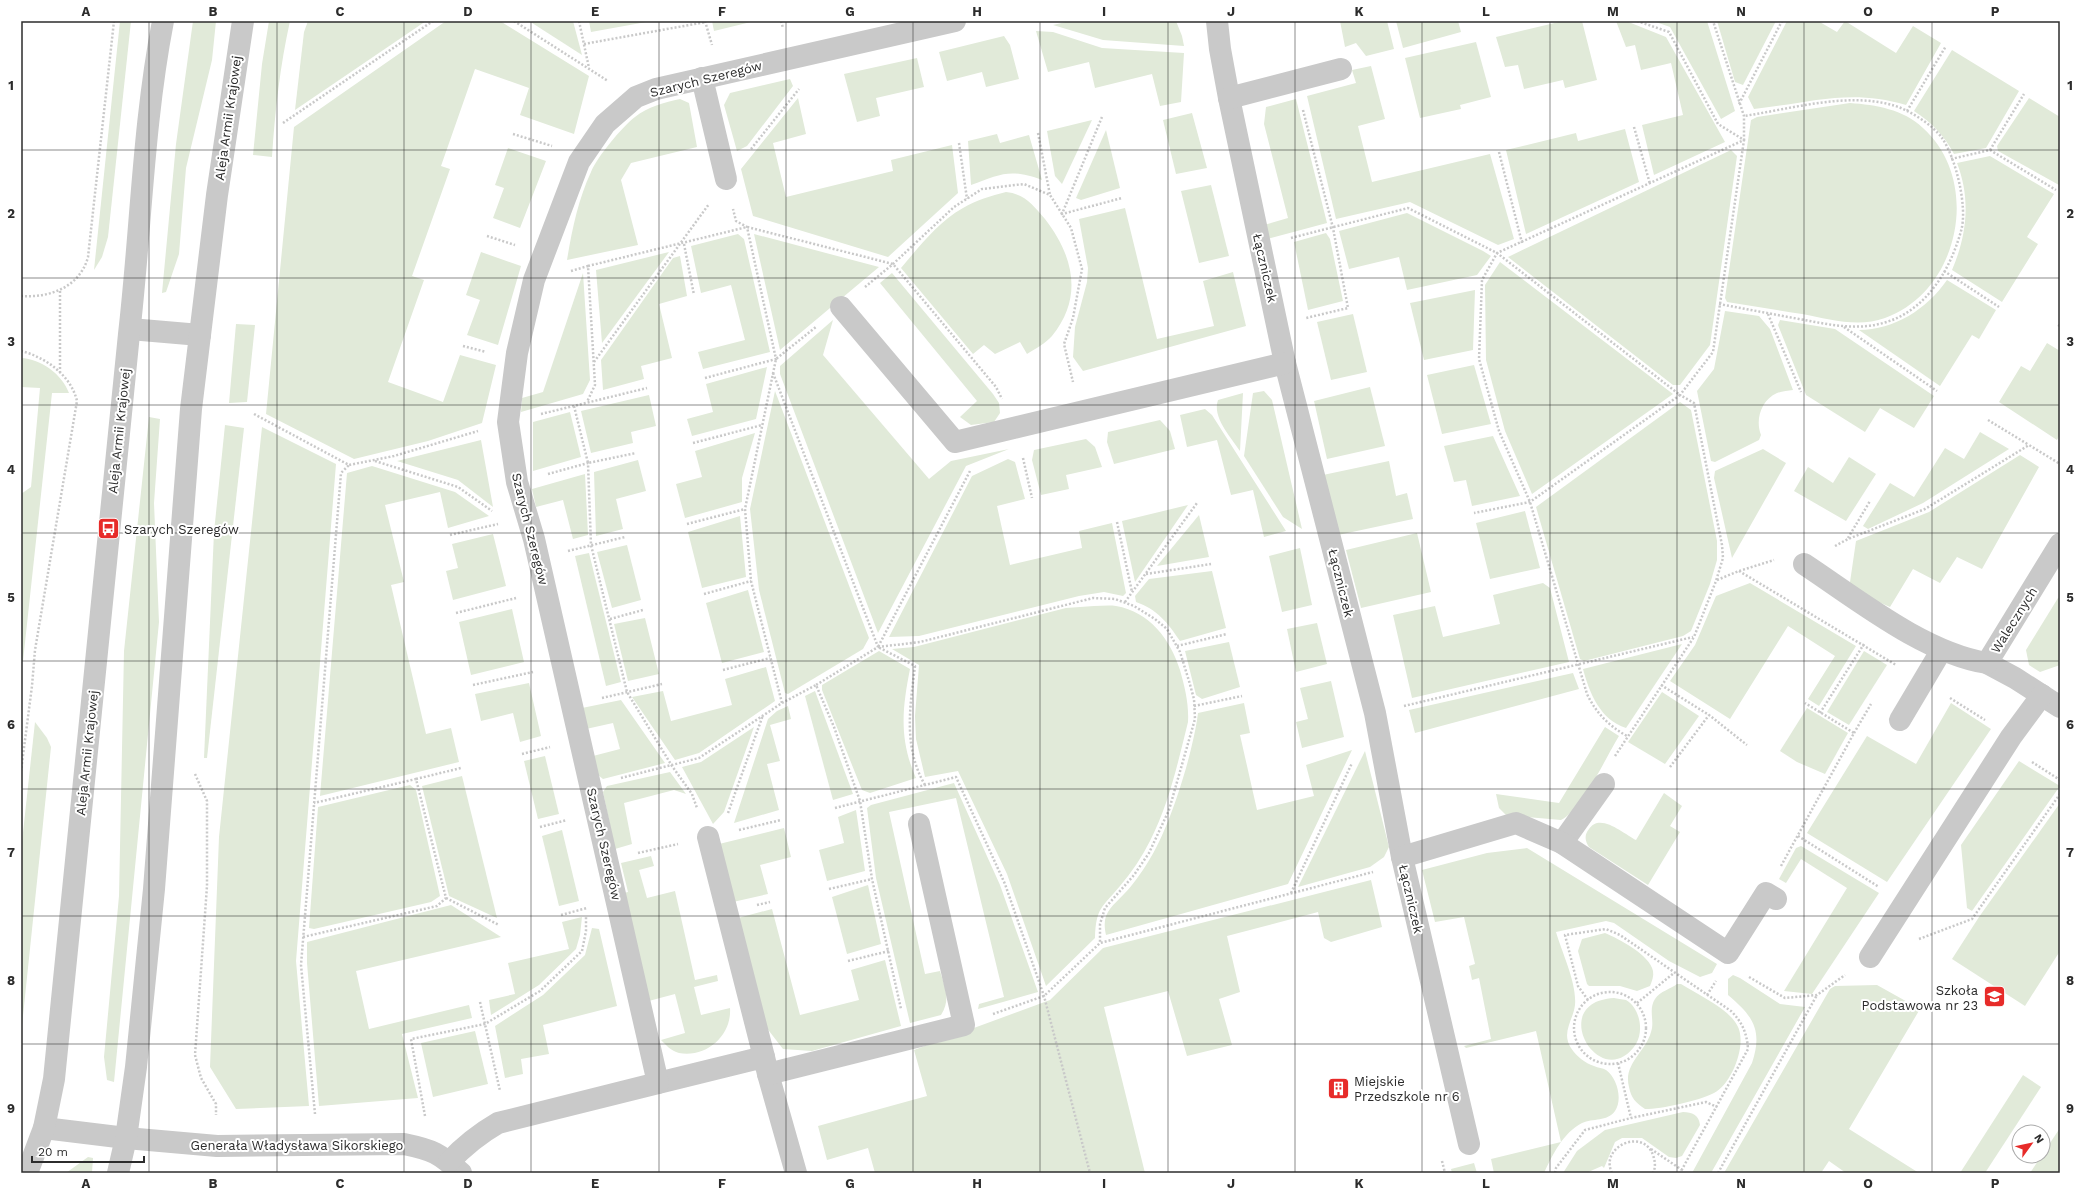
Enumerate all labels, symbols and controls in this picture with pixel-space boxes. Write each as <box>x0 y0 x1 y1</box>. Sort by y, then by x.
text: A <box>82 4 91 19</box>
text: B <box>209 4 218 19</box>
text: C <box>336 4 345 19</box>
text: D <box>463 4 473 19</box>
text: E <box>591 4 599 19</box>
text: F <box>718 4 726 19</box>
text: G <box>845 4 855 19</box>
text: H <box>972 4 982 19</box>
text: I <box>1102 4 1106 19</box>
text: J <box>1227 4 1235 19</box>
text: K <box>1354 4 1364 19</box>
text: L <box>1482 4 1490 19</box>
text: M <box>1607 4 1619 19</box>
text: N <box>1736 4 1746 19</box>
text: O <box>1863 4 1873 19</box>
text: P <box>1991 4 2000 19</box>
street label: Aleja Armii Krajowej <box>212 55 244 181</box>
street label: Szarych Szeregów <box>648 58 764 100</box>
text: 1 <box>8 78 14 93</box>
text: 1 <box>2067 78 2073 93</box>
text: 2 <box>7 206 15 221</box>
text: 2 <box>2066 206 2074 221</box>
street label: Łączniczek <box>1250 232 1280 305</box>
text: 3 <box>7 334 15 349</box>
text: 3 <box>2066 334 2074 349</box>
street label: Aleja Armii Krajowej <box>105 368 133 494</box>
text: 4 <box>7 462 16 477</box>
text: 4 <box>2066 462 2075 477</box>
street label: Szarych Szeregów <box>509 471 551 587</box>
bus stop icon: Szarych Szeregów <box>95 516 121 542</box>
place label: Szarych Szeregów <box>124 522 239 537</box>
street label: Łączniczek <box>1325 547 1357 619</box>
street label: Walecznych <box>1988 584 2040 656</box>
text: 5 <box>7 590 15 605</box>
text: 5 <box>2066 590 2074 605</box>
street label: Aleja Armii Krajowej <box>73 690 101 816</box>
text: 6 <box>7 717 15 732</box>
text: 6 <box>2066 717 2074 732</box>
street label: Szarych Szeregów <box>584 786 624 902</box>
text: 7 <box>7 845 15 860</box>
text: 7 <box>2066 845 2074 860</box>
street label: Łączniczek <box>1396 863 1426 936</box>
text: 8 <box>7 973 15 988</box>
text: 8 <box>2066 973 2074 988</box>
place label: Szkoła Podstawowa nr 23 <box>1862 983 1979 1013</box>
school or university icon: Szkoła Podstawowa nr 23 <box>1981 984 2007 1010</box>
place label: Miejskie Przedszkole nr 6 <box>1354 1074 1460 1104</box>
building icon: Miejskie Przedszkole nr 6 <box>1326 1075 1352 1101</box>
text: 9 <box>7 1101 15 1116</box>
text: 9 <box>2066 1101 2074 1116</box>
north arrow <box>2011 1124 2051 1164</box>
text: N <box>2031 1132 2047 1146</box>
scale bar <box>32 1138 144 1164</box>
street label: Generała Władysława Sikorskiego <box>191 1138 404 1153</box>
text: 20 m <box>38 1145 68 1159</box>
text: A <box>82 1176 91 1191</box>
text: B <box>209 1176 218 1191</box>
text: C <box>336 1176 345 1191</box>
text: D <box>463 1176 473 1191</box>
text: E <box>591 1176 599 1191</box>
text: F <box>718 1176 726 1191</box>
text: G <box>845 1176 855 1191</box>
text: H <box>972 1176 982 1191</box>
text: I <box>1102 1176 1106 1191</box>
text: J <box>1227 1176 1235 1191</box>
text: K <box>1354 1176 1364 1191</box>
text: L <box>1482 1176 1490 1191</box>
text: M <box>1607 1176 1619 1191</box>
text: N <box>1736 1176 1746 1191</box>
text: O <box>1863 1176 1873 1191</box>
text: P <box>1991 1176 2000 1191</box>

